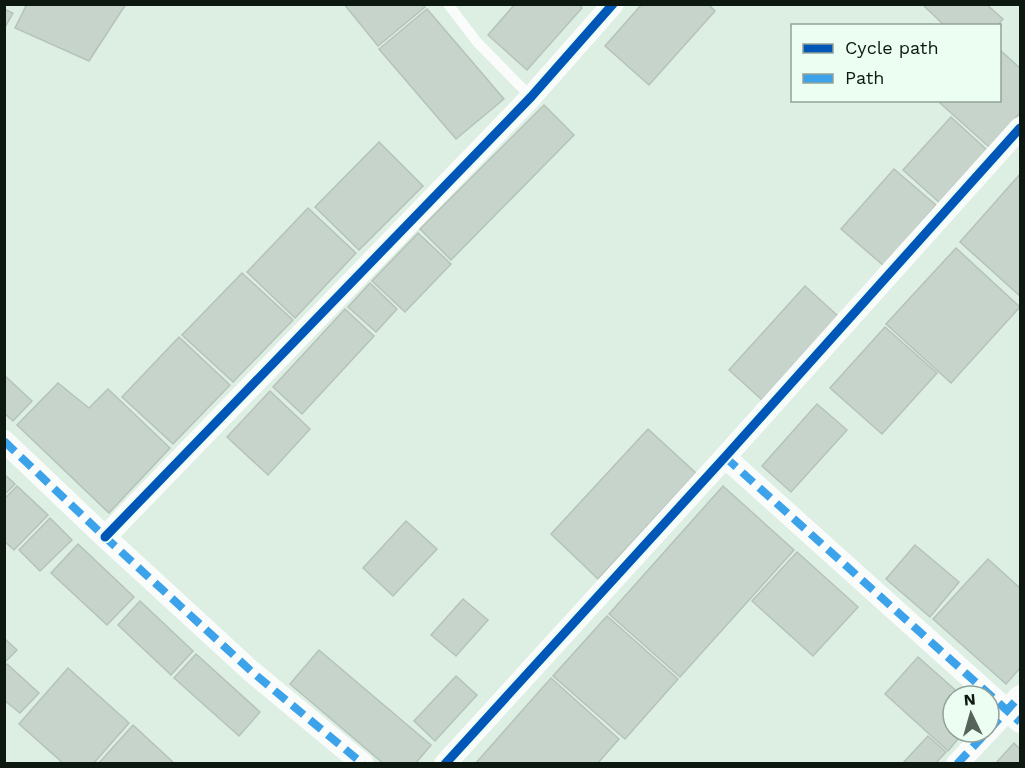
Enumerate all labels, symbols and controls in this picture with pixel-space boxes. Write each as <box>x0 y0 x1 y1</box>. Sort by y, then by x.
legend <box>791 24 1001 102</box>
text: Cycle path <box>845 37 939 58</box>
text: Path <box>845 67 885 88</box>
north arrow <box>941 684 1001 744</box>
text: N <box>963 690 976 710</box>

